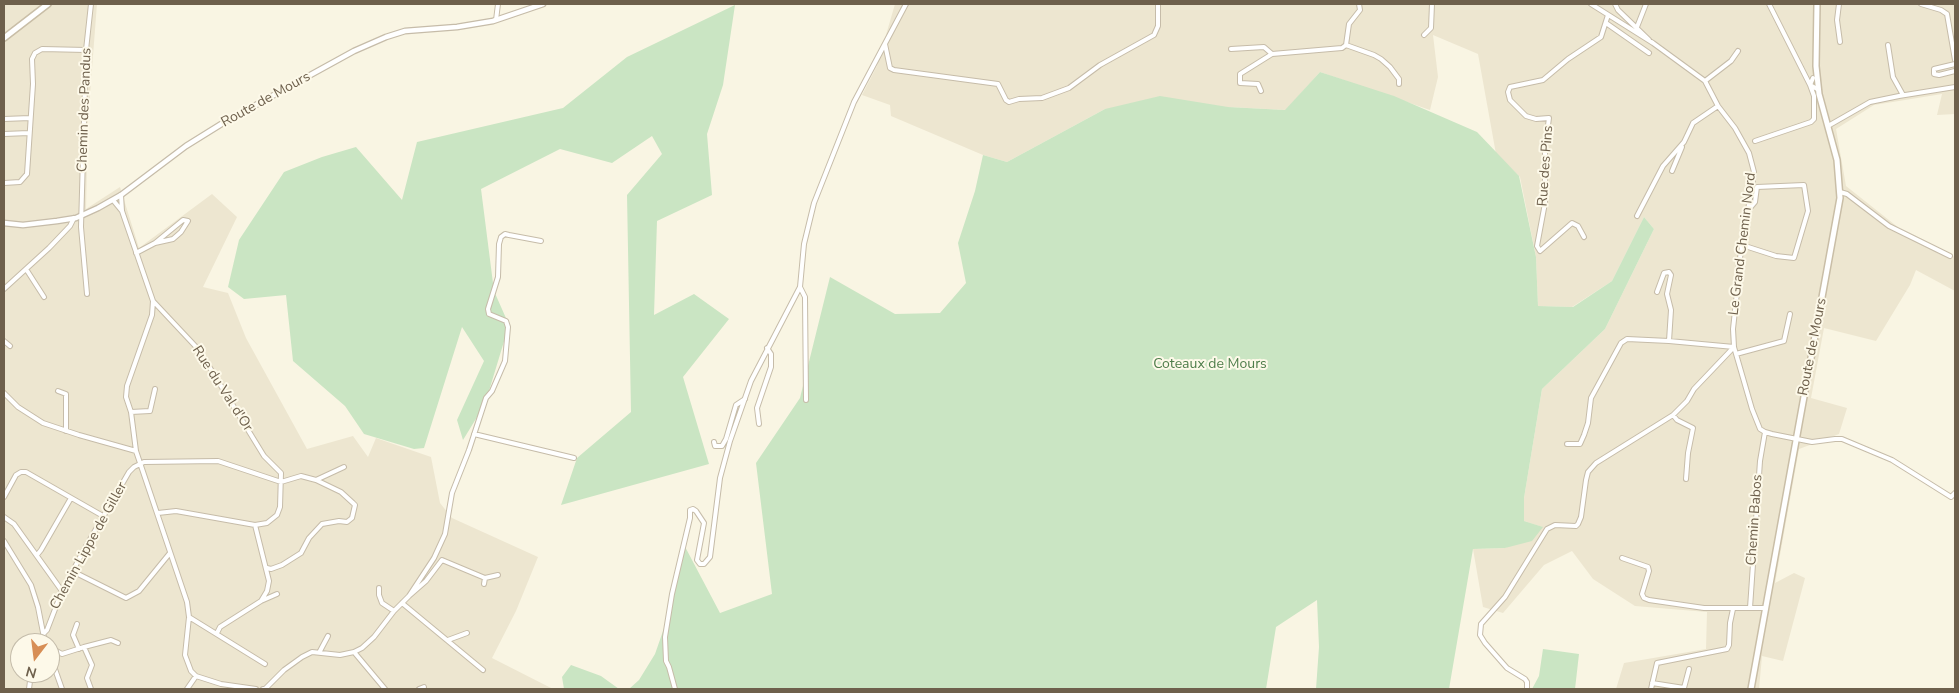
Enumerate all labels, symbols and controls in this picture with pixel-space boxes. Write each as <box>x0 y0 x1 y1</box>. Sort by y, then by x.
street label: Chemin des Pandus <box>74 48 96 172</box>
street label: Route de Mours <box>219 69 313 131</box>
street label: Rue des Pins <box>1535 125 1557 207</box>
street label: Le Grand Chemin Nord <box>1726 172 1760 316</box>
street label: Route de Mours <box>1795 297 1831 397</box>
street label: Rue du Val d'Or <box>188 343 256 435</box>
park label: Coteaux de Mours <box>1153 357 1267 373</box>
street label: Chemin Babos <box>1743 474 1767 566</box>
street label: Chemin Lippe de Giller <box>47 479 131 613</box>
north arrow <box>10 633 60 683</box>
text: N <box>24 661 39 683</box>

